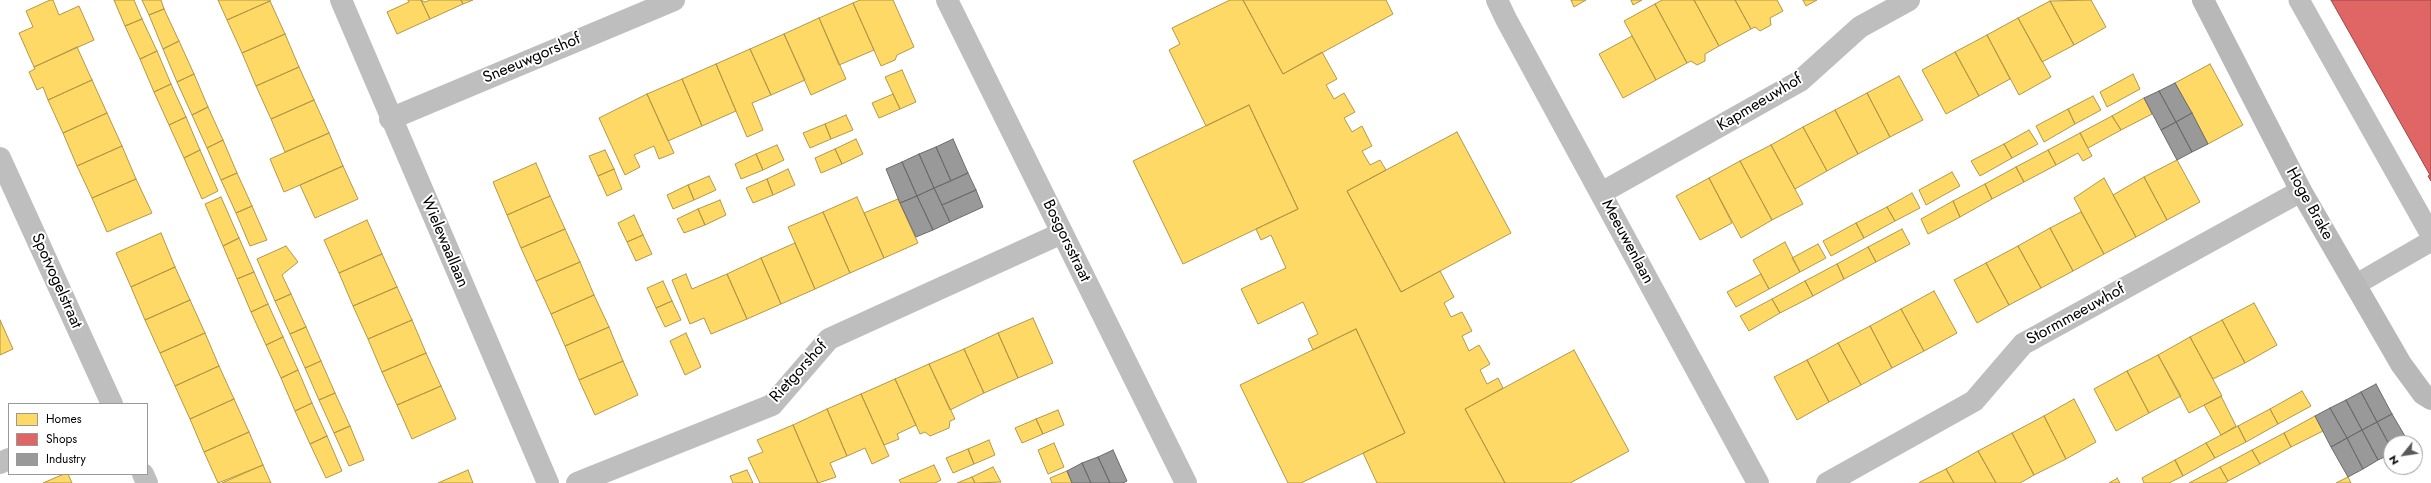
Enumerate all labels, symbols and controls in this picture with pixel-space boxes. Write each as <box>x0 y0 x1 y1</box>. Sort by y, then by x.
street label: Sneeuwgorshof <box>480 30 584 88</box>
street label: Kapmeeuwhof <box>1714 70 1806 136</box>
street label: Hoge Brake <box>2281 165 2337 243</box>
street label: Wielewaallaan <box>416 193 472 291</box>
street label: Bosgorsstraat <box>1038 197 1094 285</box>
street label: Meeuwenlaan <box>1597 197 1657 287</box>
street label: Spotvogelstraat <box>26 230 86 332</box>
street label: Stormmeeuwhof <box>2024 280 2128 350</box>
street label: Rietgorshof <box>766 337 832 407</box>
legend <box>8 403 148 475</box>
text: Homes <box>46 410 82 428</box>
text: Shops <box>46 430 77 448</box>
north arrow <box>2383 435 2423 475</box>
text: Industry <box>46 450 86 468</box>
text: N <box>2384 453 2403 468</box>

